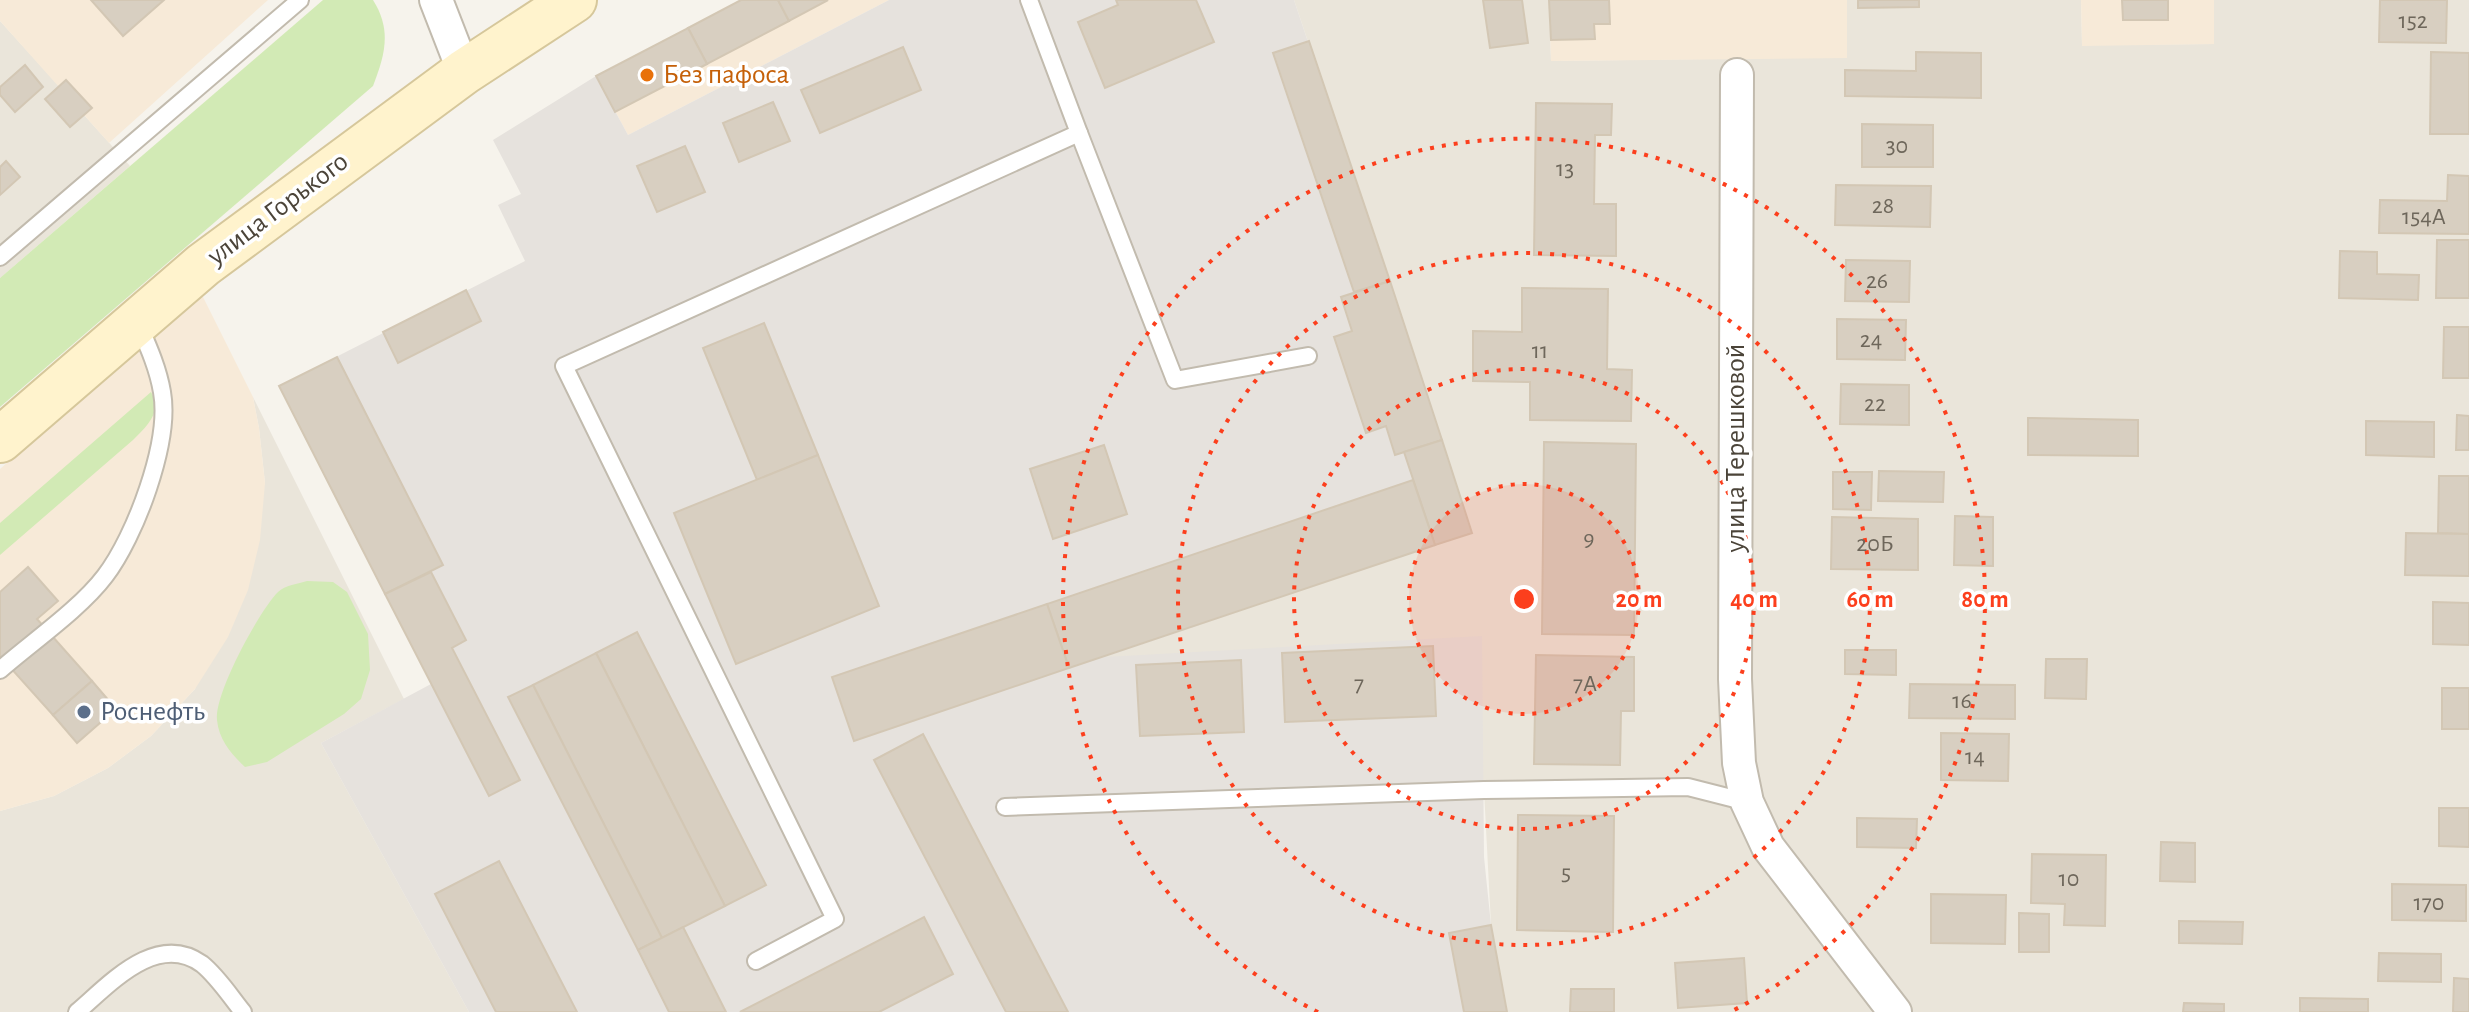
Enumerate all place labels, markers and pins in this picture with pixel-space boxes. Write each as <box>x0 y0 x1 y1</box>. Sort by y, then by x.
place label: Без пафоса <box>663 61 790 89</box>
marker: Без пафоса <box>638 66 656 84</box>
centre of rings <box>1510 585 1538 613</box>
place label: Роснефть <box>100 698 205 726</box>
marker: Роснефть <box>75 703 93 721</box>

